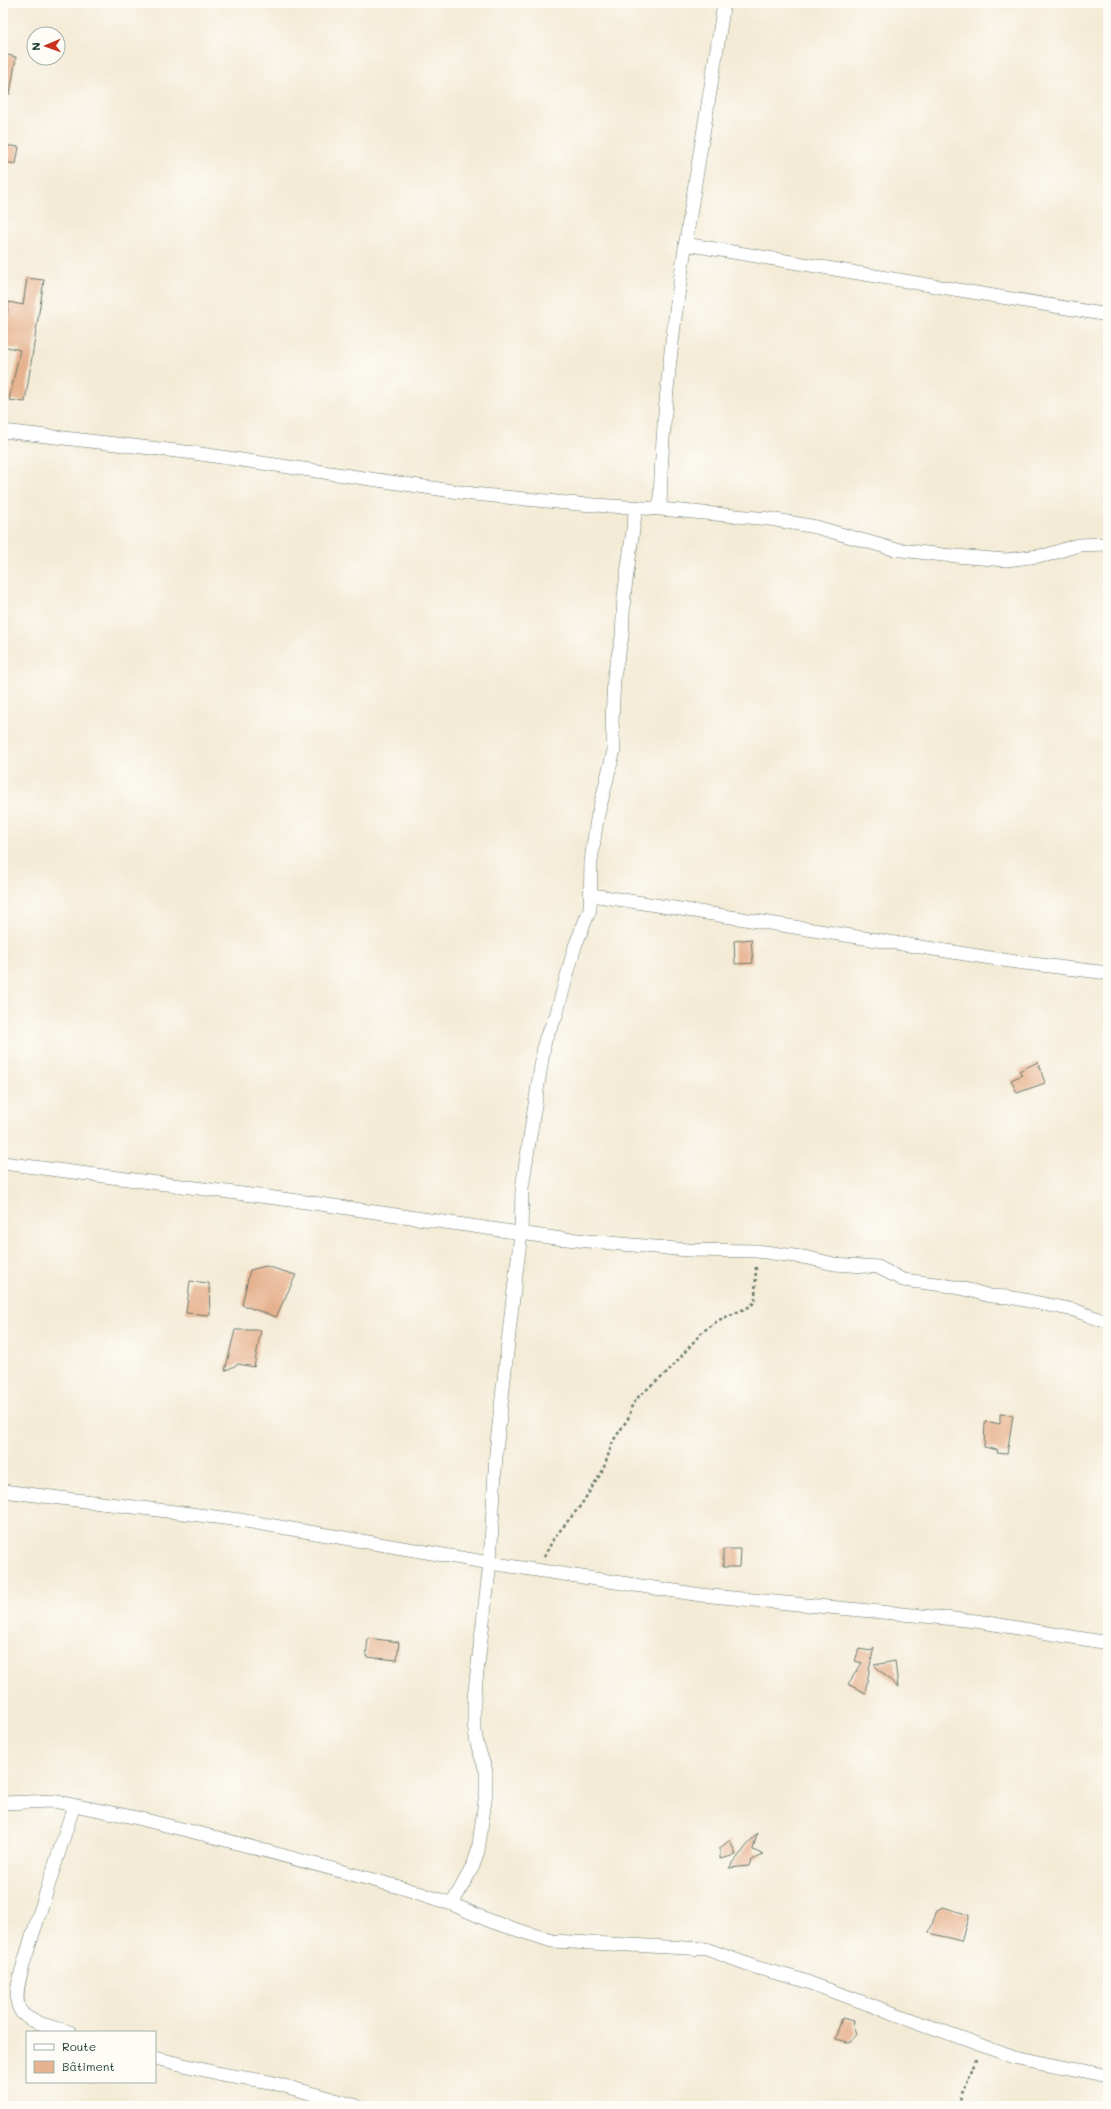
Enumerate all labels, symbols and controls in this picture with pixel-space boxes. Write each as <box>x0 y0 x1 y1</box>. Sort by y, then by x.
north arrow <box>26 26 66 66</box>
text: N <box>28 42 43 51</box>
legend <box>26 2031 156 2083</box>
text: Route <box>62 2038 96 2054</box>
text: Bâtiment <box>62 2058 115 2074</box>

